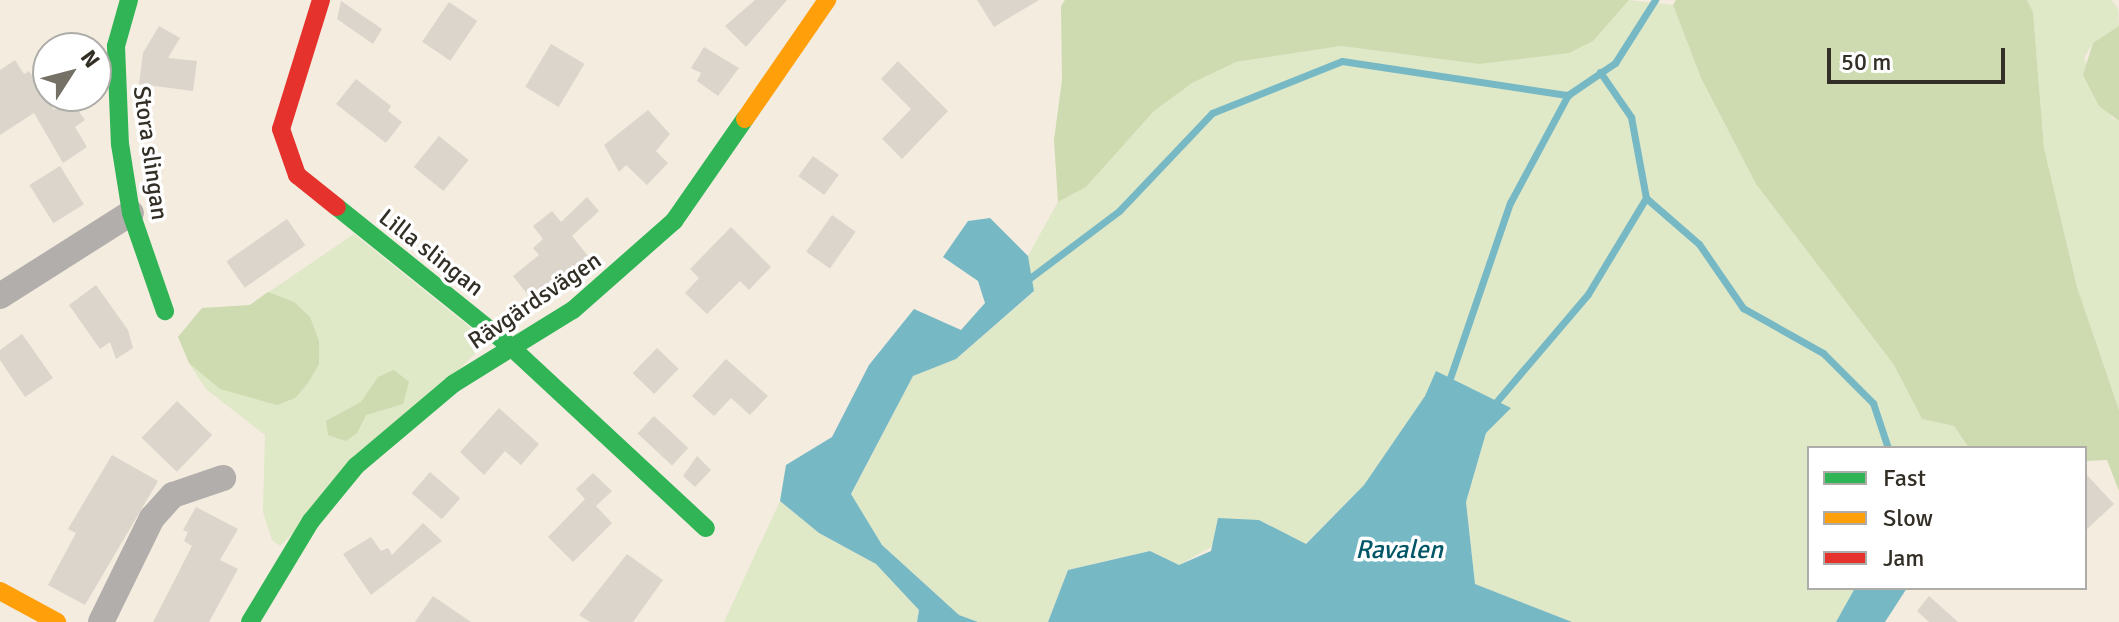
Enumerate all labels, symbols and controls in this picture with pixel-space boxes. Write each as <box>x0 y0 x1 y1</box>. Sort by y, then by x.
north arrow <box>32 32 112 112</box>
scale bar <box>1831 32 2009 82</box>
text: N <box>75 45 106 73</box>
text: 50 m <box>1841 47 1891 77</box>
street label: Stora slingan <box>126 84 174 222</box>
street label: Lilla slingan <box>373 203 489 303</box>
street label: Rävgärdsvägen <box>463 246 607 356</box>
legend <box>1807 446 2087 590</box>
text: Fast <box>1883 463 1926 493</box>
text: Slow <box>1883 503 1933 533</box>
water label: Ravalen <box>1355 535 1443 567</box>
text: Jam <box>1883 543 1924 573</box>

